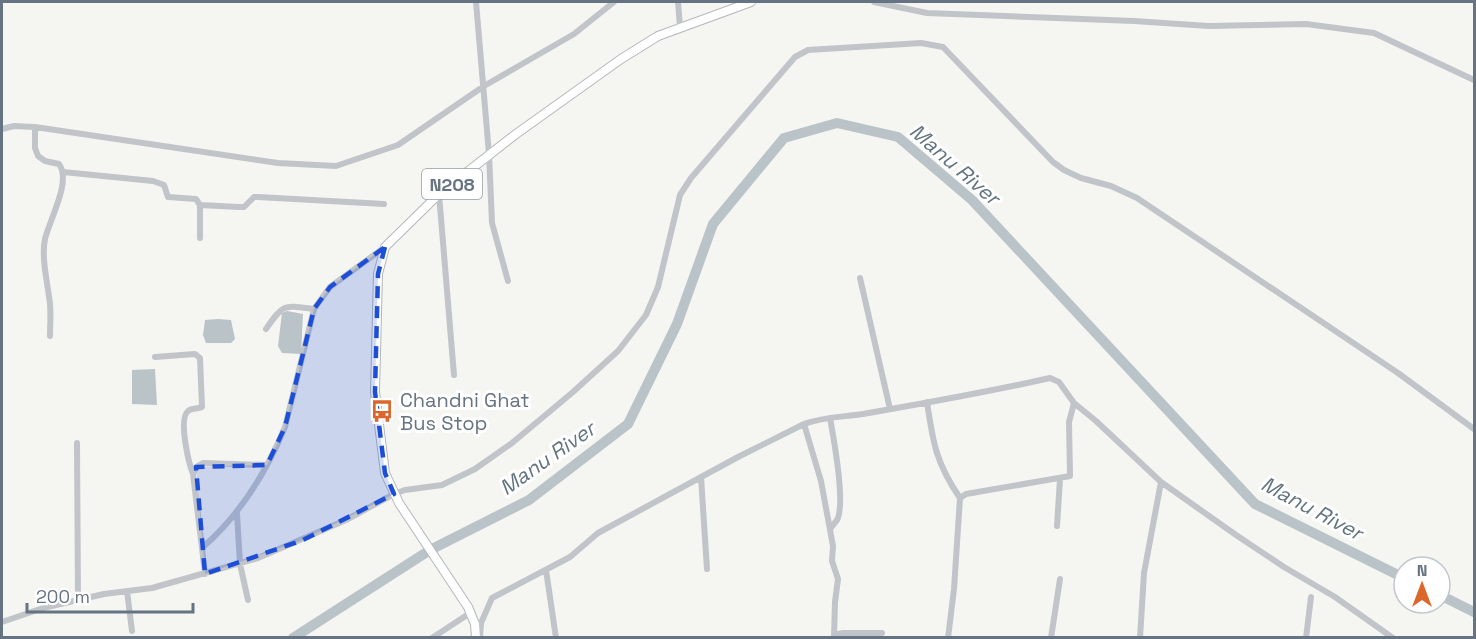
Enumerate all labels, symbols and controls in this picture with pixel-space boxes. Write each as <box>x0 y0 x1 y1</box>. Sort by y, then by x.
water label: Manu River <box>904 117 1007 212</box>
road number: N208 <box>422 169 482 199</box>
place label: Chandni Ghat Bus Stop <box>400 387 530 436</box>
bus stop icon: Chandni Ghat Bus Stop <box>369 398 395 424</box>
water label: Manu River <box>494 414 602 501</box>
water label: Manu River <box>1257 470 1369 547</box>
north arrow <box>1392 555 1452 615</box>
text: N <box>1417 560 1427 581</box>
scale bar <box>27 576 194 614</box>
text: 200 m <box>36 585 90 608</box>

